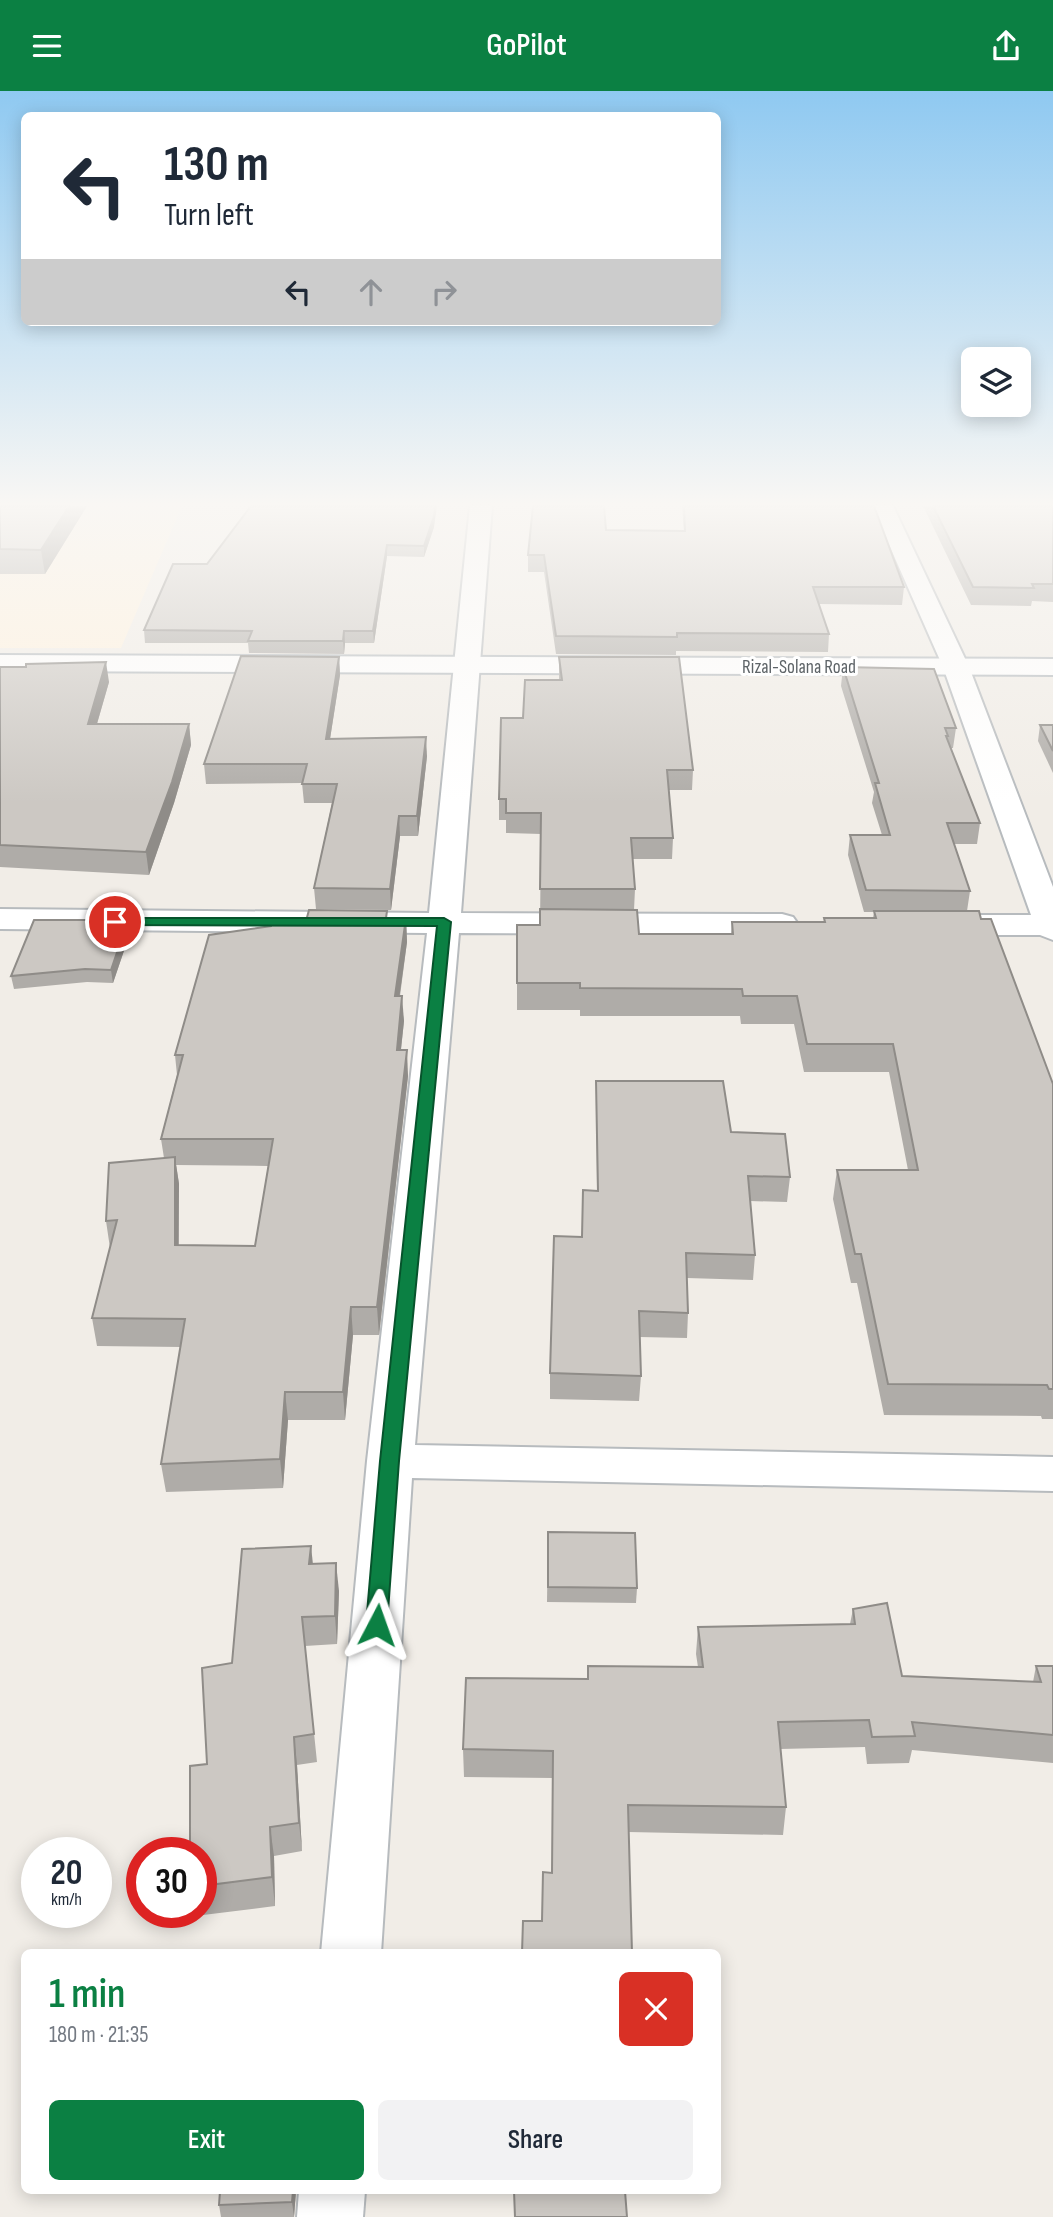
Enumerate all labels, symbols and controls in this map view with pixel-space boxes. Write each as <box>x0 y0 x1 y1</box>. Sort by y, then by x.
text: GoPilot <box>486 26 567 65</box>
icon: menu <box>28 27 66 65</box>
icon: share <box>987 27 1025 65</box>
text: 130 m <box>164 136 269 195</box>
icon: left <box>49 140 140 231</box>
text: Turn left <box>164 196 254 235</box>
icon: left <box>279 273 317 311</box>
icon: ahead <box>352 273 390 311</box>
icon: right <box>425 273 463 311</box>
map controls <box>961 347 1031 417</box>
button: layers <box>961 347 1031 417</box>
street label: Rizal-Solana Road <box>742 656 856 679</box>
pin <box>85 892 145 952</box>
icon: arrive <box>96 903 134 941</box>
position arrow <box>340 1588 414 1662</box>
speed limit sign: 30 <box>126 1837 217 1928</box>
text: 20 <box>51 1852 83 1895</box>
text: km/h <box>51 1889 82 1910</box>
text: 1 min <box>49 1969 125 2020</box>
button: close <box>619 1972 693 2046</box>
text: 180 m · 21:35 <box>49 2021 149 2049</box>
button: Exit <box>49 2100 364 2180</box>
button: Share <box>378 2100 693 2180</box>

